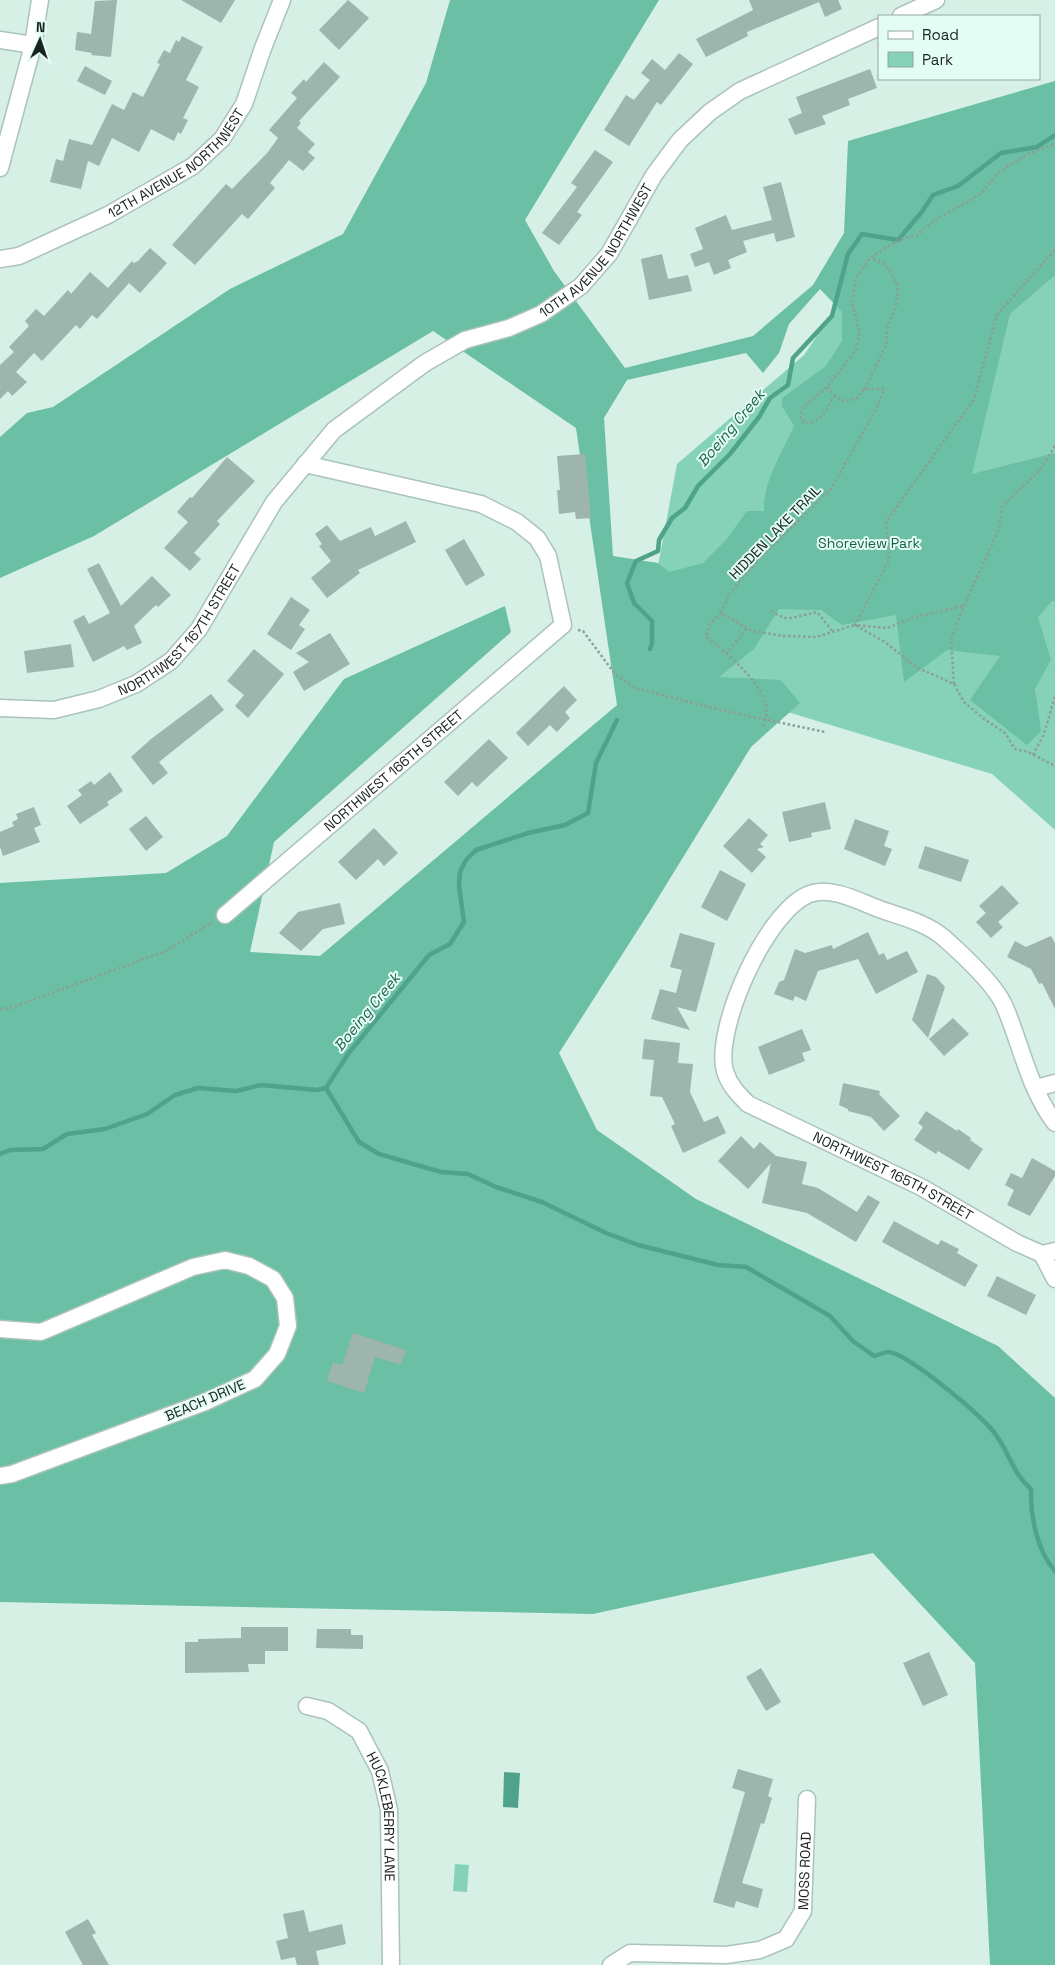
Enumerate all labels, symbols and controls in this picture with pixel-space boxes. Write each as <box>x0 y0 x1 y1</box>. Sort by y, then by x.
north arrow <box>15 15 65 65</box>
legend <box>878 15 1040 80</box>
text: N <box>36 18 46 36</box>
text: Road <box>922 25 959 44</box>
text: Park <box>922 50 953 69</box>
street label: 12TH AVENUE NORTHWEST <box>104 105 248 222</box>
street label: 10TH AVENUE NORTHWEST <box>535 180 656 322</box>
water label: Boeing Creek <box>693 384 770 470</box>
street label: HIDDEN LAKE TRAIL <box>725 481 825 583</box>
park label: Shoreview Park <box>818 534 920 552</box>
street label: NORTHWEST 167TH STREET <box>115 561 244 699</box>
street label: NORTHWEST 166TH STREET <box>320 706 467 835</box>
water label: Boeing Creek <box>329 967 405 1055</box>
street label: NORTHWEST 165TH STREET <box>810 1128 976 1224</box>
street label: BEACH DRIVE <box>162 1375 248 1425</box>
street label: HUCKLEBERRY LANE <box>362 1749 399 1881</box>
street label: MOSS ROAD <box>794 1831 815 1910</box>

